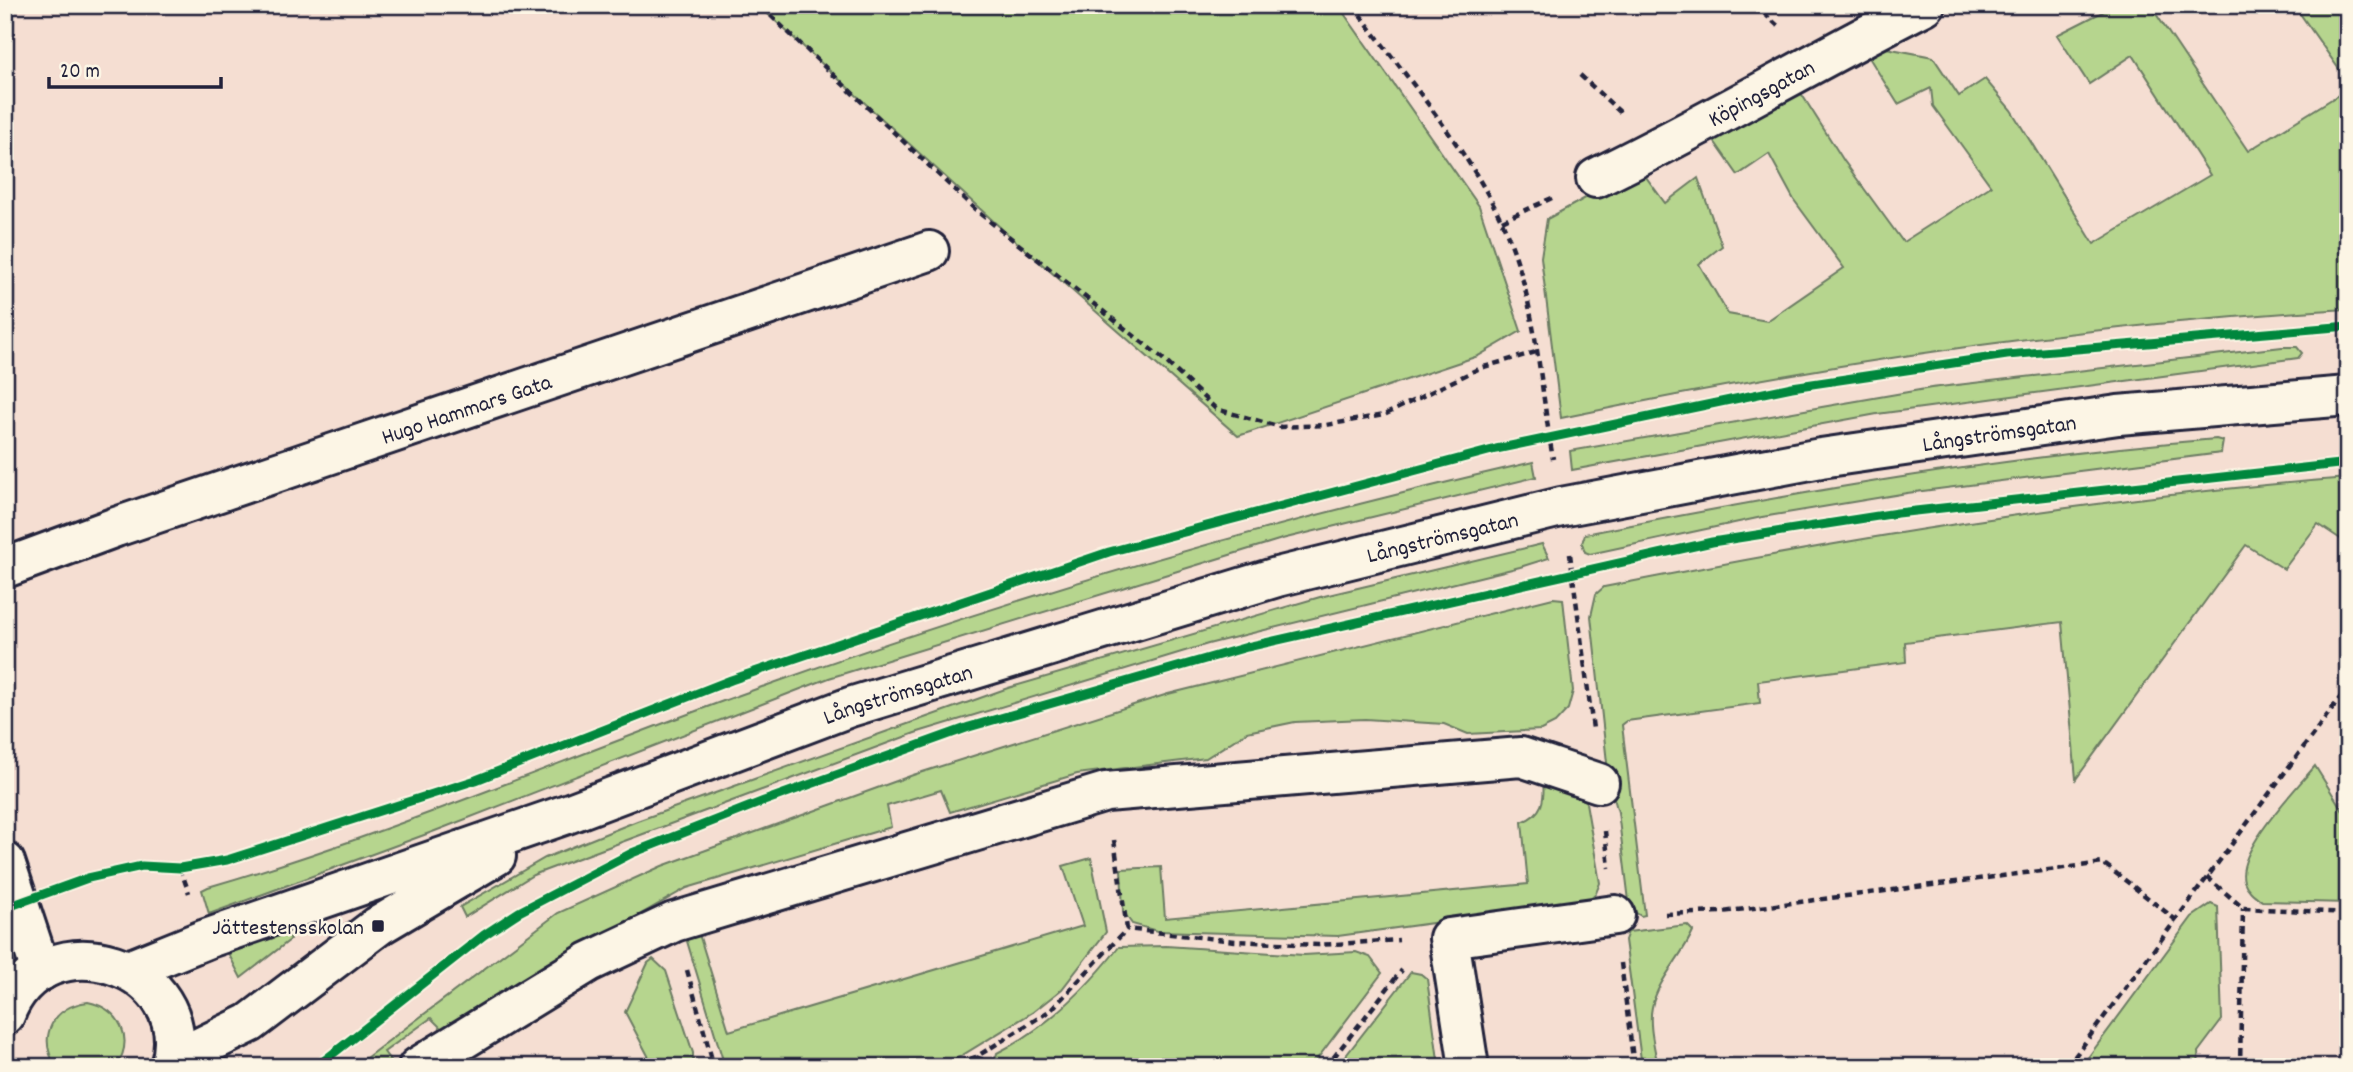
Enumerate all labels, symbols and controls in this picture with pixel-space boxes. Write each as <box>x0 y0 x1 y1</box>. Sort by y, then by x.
scale bar <box>49 46 220 90</box>
street label: Köpingsgatan <box>1703 53 1822 138</box>
text: 20 m <box>60 58 100 88</box>
street label: Hugo Hammars Gata <box>378 367 558 456</box>
street label: Långströmsgatan <box>1921 408 2079 463</box>
street label: Långströmsgatan <box>1364 505 1522 574</box>
street label: Långströmsgatan <box>819 658 977 736</box>
place label: Jättestensskolan <box>212 913 364 946</box>
marker: Jättestensskolan <box>370 918 386 934</box>

